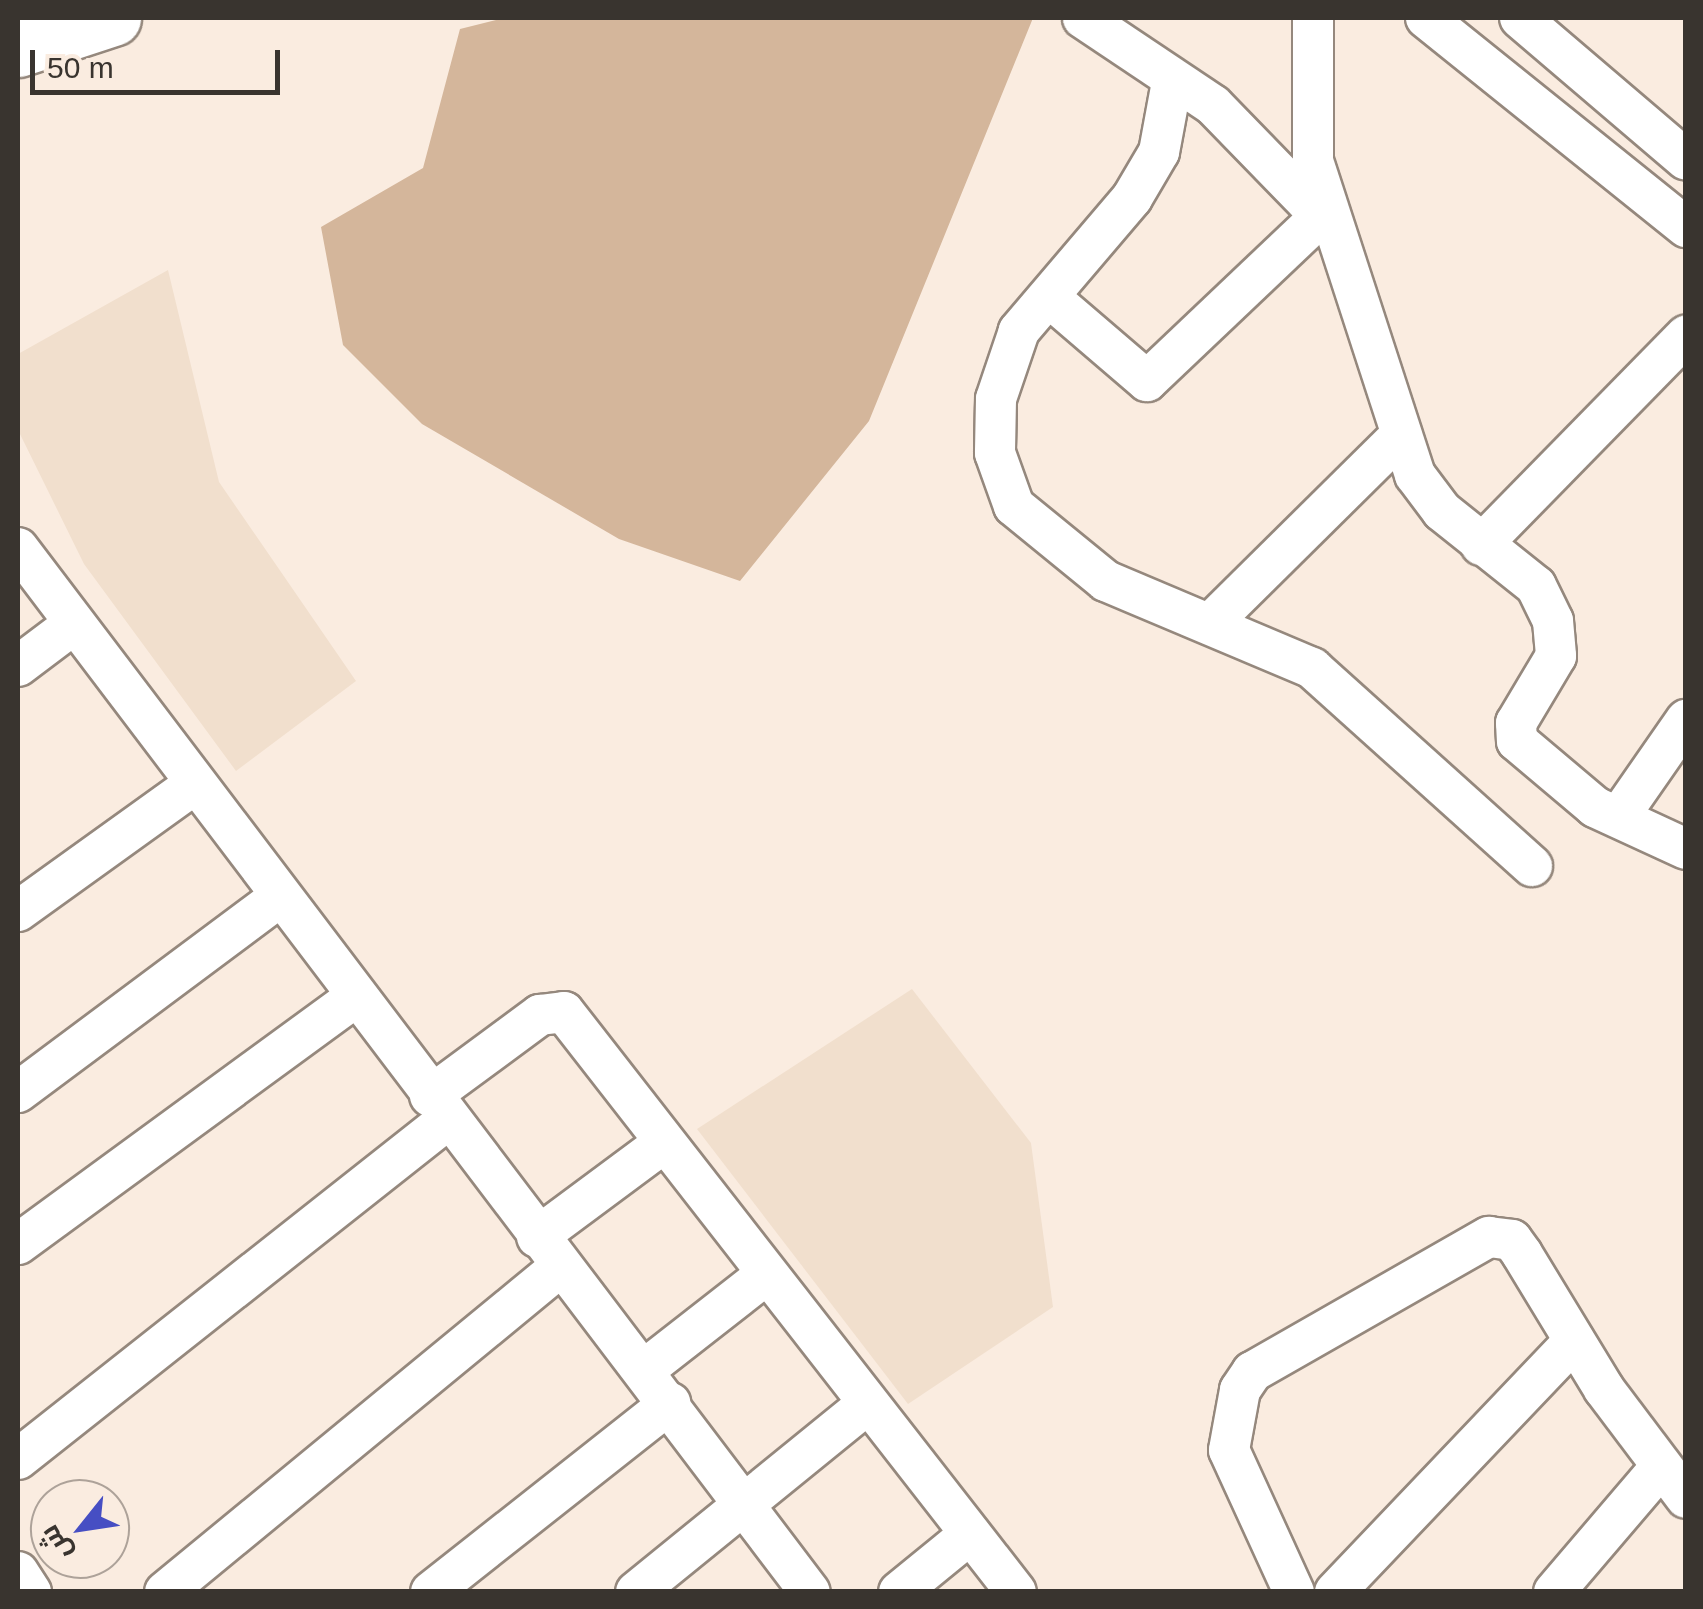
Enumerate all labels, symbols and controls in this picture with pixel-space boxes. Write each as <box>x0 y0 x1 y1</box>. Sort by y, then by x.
scale bar <box>35 30 285 92</box>
text: 50 m <box>47 51 114 84</box>
north arrow <box>30 1479 130 1579</box>
text: ش <box>33 1520 78 1567</box>

